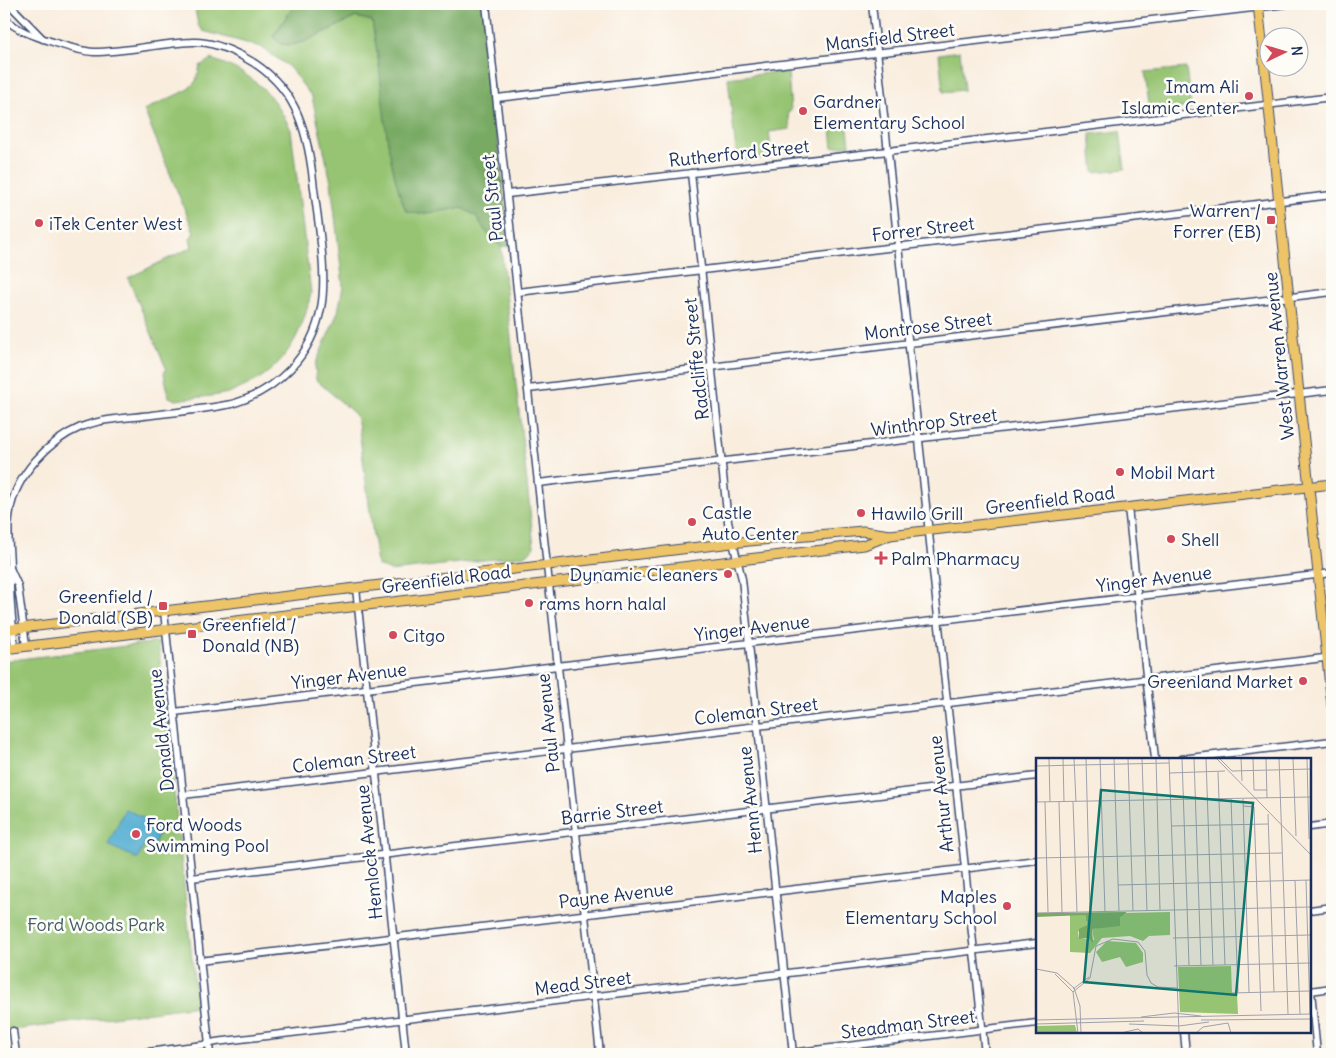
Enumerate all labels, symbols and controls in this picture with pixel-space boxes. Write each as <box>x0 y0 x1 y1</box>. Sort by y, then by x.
street label: Mansfield Street <box>824 18 956 56</box>
north arrow <box>1258 28 1308 78</box>
text: N <box>1288 45 1306 56</box>
place label: Imam Ali Islamic Center <box>1121 75 1240 119</box>
place label: Gardner Elementary School <box>813 90 965 134</box>
marker: Imam Ali Islamic Center <box>1243 90 1255 102</box>
marker: Gardner Elementary School <box>797 105 809 117</box>
street label: Rutherford Street <box>668 134 810 172</box>
street label: Paul Street <box>476 153 508 243</box>
place label: Warren / Forrer (EB) <box>1173 199 1261 243</box>
street label: Forrer Street <box>870 211 976 247</box>
place label: iTek Center West <box>49 212 183 235</box>
marker: Warren / Forrer (EB) <box>1265 214 1277 226</box>
marker: iTek Center West <box>33 217 45 229</box>
street label: West Warren Avenue <box>1259 271 1299 441</box>
street label: Radcliffe Street <box>678 297 714 421</box>
street label: Montrose Street <box>863 307 993 345</box>
street label: Winthrop Street <box>870 403 998 441</box>
place label: Mobil Mart <box>1130 461 1215 484</box>
marker: Mobil Mart <box>1114 466 1126 478</box>
street label: Greenfield Road <box>984 481 1116 519</box>
place label: Castle Auto Center <box>702 501 799 545</box>
place label: Hawilo Grill <box>871 502 963 525</box>
marker: Hawilo Grill <box>855 507 867 519</box>
marker: Castle Auto Center <box>686 516 698 528</box>
place label: Shell <box>1181 528 1219 551</box>
marker: Shell <box>1165 533 1177 545</box>
place label: Palm Pharmacy <box>891 547 1020 570</box>
marker: Palm Pharmacy <box>875 552 887 564</box>
street label: Greenfield Road <box>380 560 512 598</box>
street label: Yinger Avenue <box>1095 561 1213 597</box>
place label: Dynamic Cleaners <box>570 563 718 586</box>
marker: Dynamic Cleaners <box>722 568 734 580</box>
place label: Greenfield / Donald (SB) <box>58 585 153 629</box>
place label: rams horn halal <box>539 592 666 615</box>
marker: rams horn halal <box>523 597 535 609</box>
marker: Greenfield / Donald (SB) <box>157 600 169 612</box>
street label: Yinger Avenue <box>693 610 811 646</box>
place label: Greenfield / Donald (NB) <box>202 613 299 657</box>
place label: Citgo <box>403 624 445 647</box>
marker: Greenfield / Donald (NB) <box>186 628 198 640</box>
marker: Citgo <box>387 629 399 641</box>
street label: Yinger Avenue <box>290 658 408 694</box>
street label: Donald Avenue <box>143 668 179 792</box>
place label: Greenland Market <box>1147 670 1293 693</box>
street label: Paul Avenue <box>531 672 565 774</box>
marker: Greenland Market <box>1297 675 1309 687</box>
street label: Coleman Street <box>693 692 819 730</box>
street label: Arthur Avenue <box>923 734 959 854</box>
street label: Coleman Street <box>291 740 417 778</box>
street label: Henn Avenue <box>733 745 767 855</box>
inset map <box>1036 758 1311 1033</box>
street label: Hemlock Avenue <box>350 783 388 921</box>
street label: Barrie Street <box>560 794 664 830</box>
place label: Ford Woods Swimming Pool <box>146 813 269 857</box>
marker: Ford Woods Swimming Pool <box>130 828 142 840</box>
street label: Payne Avenue <box>557 877 675 913</box>
place label: Maples Elementary School <box>845 885 997 929</box>
marker: Maples Elementary School <box>1001 900 1013 912</box>
park label: Ford Woods Park <box>27 913 165 936</box>
street label: Mead Street <box>533 966 633 1000</box>
street label: Steadman Street <box>840 1004 976 1044</box>

